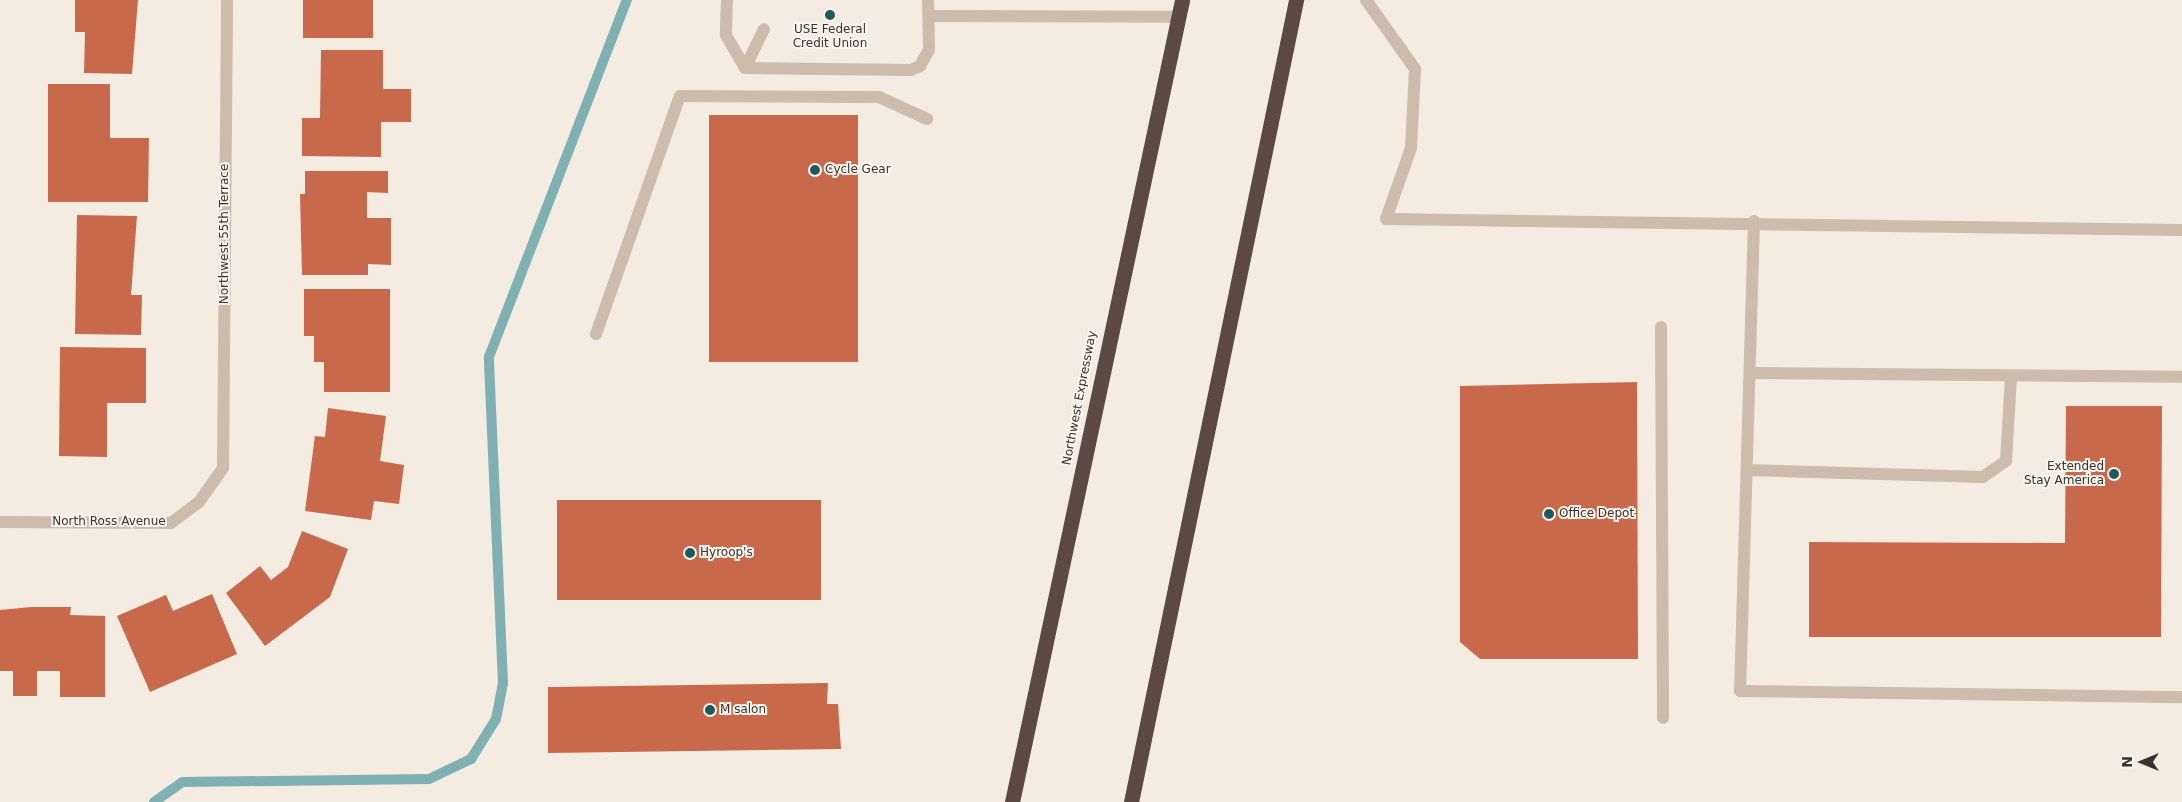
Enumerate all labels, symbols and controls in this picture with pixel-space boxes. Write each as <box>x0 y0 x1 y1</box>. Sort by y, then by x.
marker: USE Federal Credit Union <box>824 9 836 21</box>
place label: USE Federal Credit Union <box>793 23 867 51</box>
place label: Cycle Gear <box>825 163 891 177</box>
street label: Northwest 55th Terrace <box>218 164 232 304</box>
marker: Cycle Gear <box>809 164 821 176</box>
street label: Northwest Expressway <box>1060 330 1100 466</box>
place label: Extended Stay America <box>2024 460 2104 488</box>
marker: Extended Stay America <box>2108 468 2120 480</box>
place label: Office Depot <box>1559 507 1634 521</box>
marker: Office Depot <box>1543 508 1555 520</box>
street label: North Ross Avenue <box>52 515 166 529</box>
place label: Hyroop's <box>700 546 753 560</box>
marker: Hyroop's <box>684 547 696 559</box>
place label: M salon <box>720 703 766 717</box>
marker: M salon <box>704 704 716 716</box>
north arrow <box>2117 737 2167 787</box>
text: N <box>2119 756 2135 768</box>

